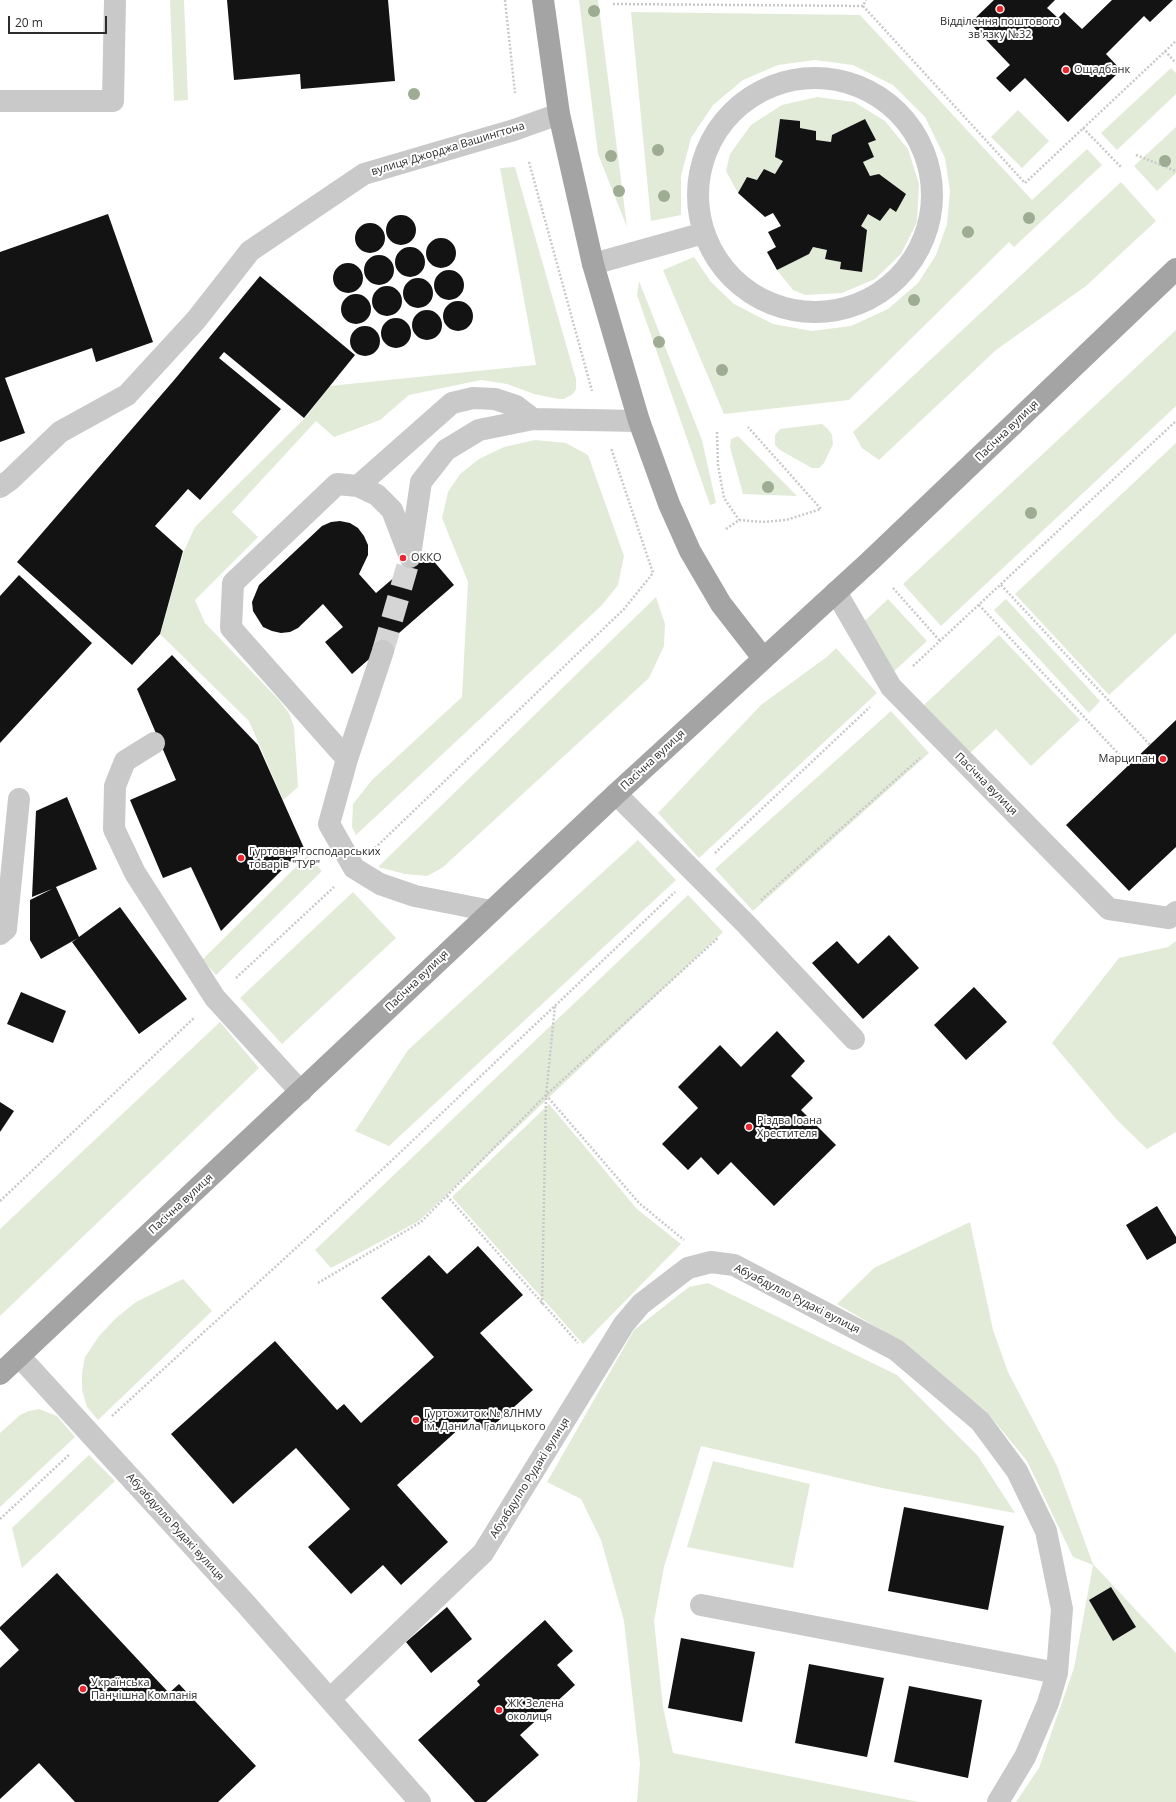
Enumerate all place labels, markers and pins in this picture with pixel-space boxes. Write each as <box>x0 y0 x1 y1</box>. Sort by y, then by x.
marker: Відділення поштового зв'язку №32 <box>995 4 1005 14</box>
place label: Відділення поштового зв'язку №32 <box>940 15 1060 41</box>
place label: Ощадбанк <box>1074 63 1130 77</box>
marker: Ощадбанк <box>1061 65 1071 75</box>
place label: ОККО <box>411 551 442 565</box>
marker: ОККО <box>398 553 408 563</box>
place label: Марципан <box>1098 752 1155 766</box>
marker: Марципан <box>1158 754 1168 764</box>
place label: Гуртовня господарських товарів "ТУР" <box>249 845 380 871</box>
marker: Гуртовня господарських товарів "ТУР" <box>236 853 246 863</box>
place label: Різдва Іоана Хрестителя <box>757 1114 822 1140</box>
marker: Різдва Іоана Хрестителя <box>744 1122 754 1132</box>
place label: Гуртожиток № 8ЛНМУ ім. Данила Галицького <box>424 1407 546 1433</box>
marker: Гуртожиток № 8ЛНМУ ім. Данила Галицького <box>411 1415 421 1425</box>
place label: Українська Панчішна Компанія <box>91 1676 197 1702</box>
marker: Українська Панчішна Компанія <box>78 1684 88 1694</box>
place label: ЖК Зелена околиця <box>507 1697 564 1723</box>
marker: ЖК Зелена околиця <box>494 1705 504 1715</box>

